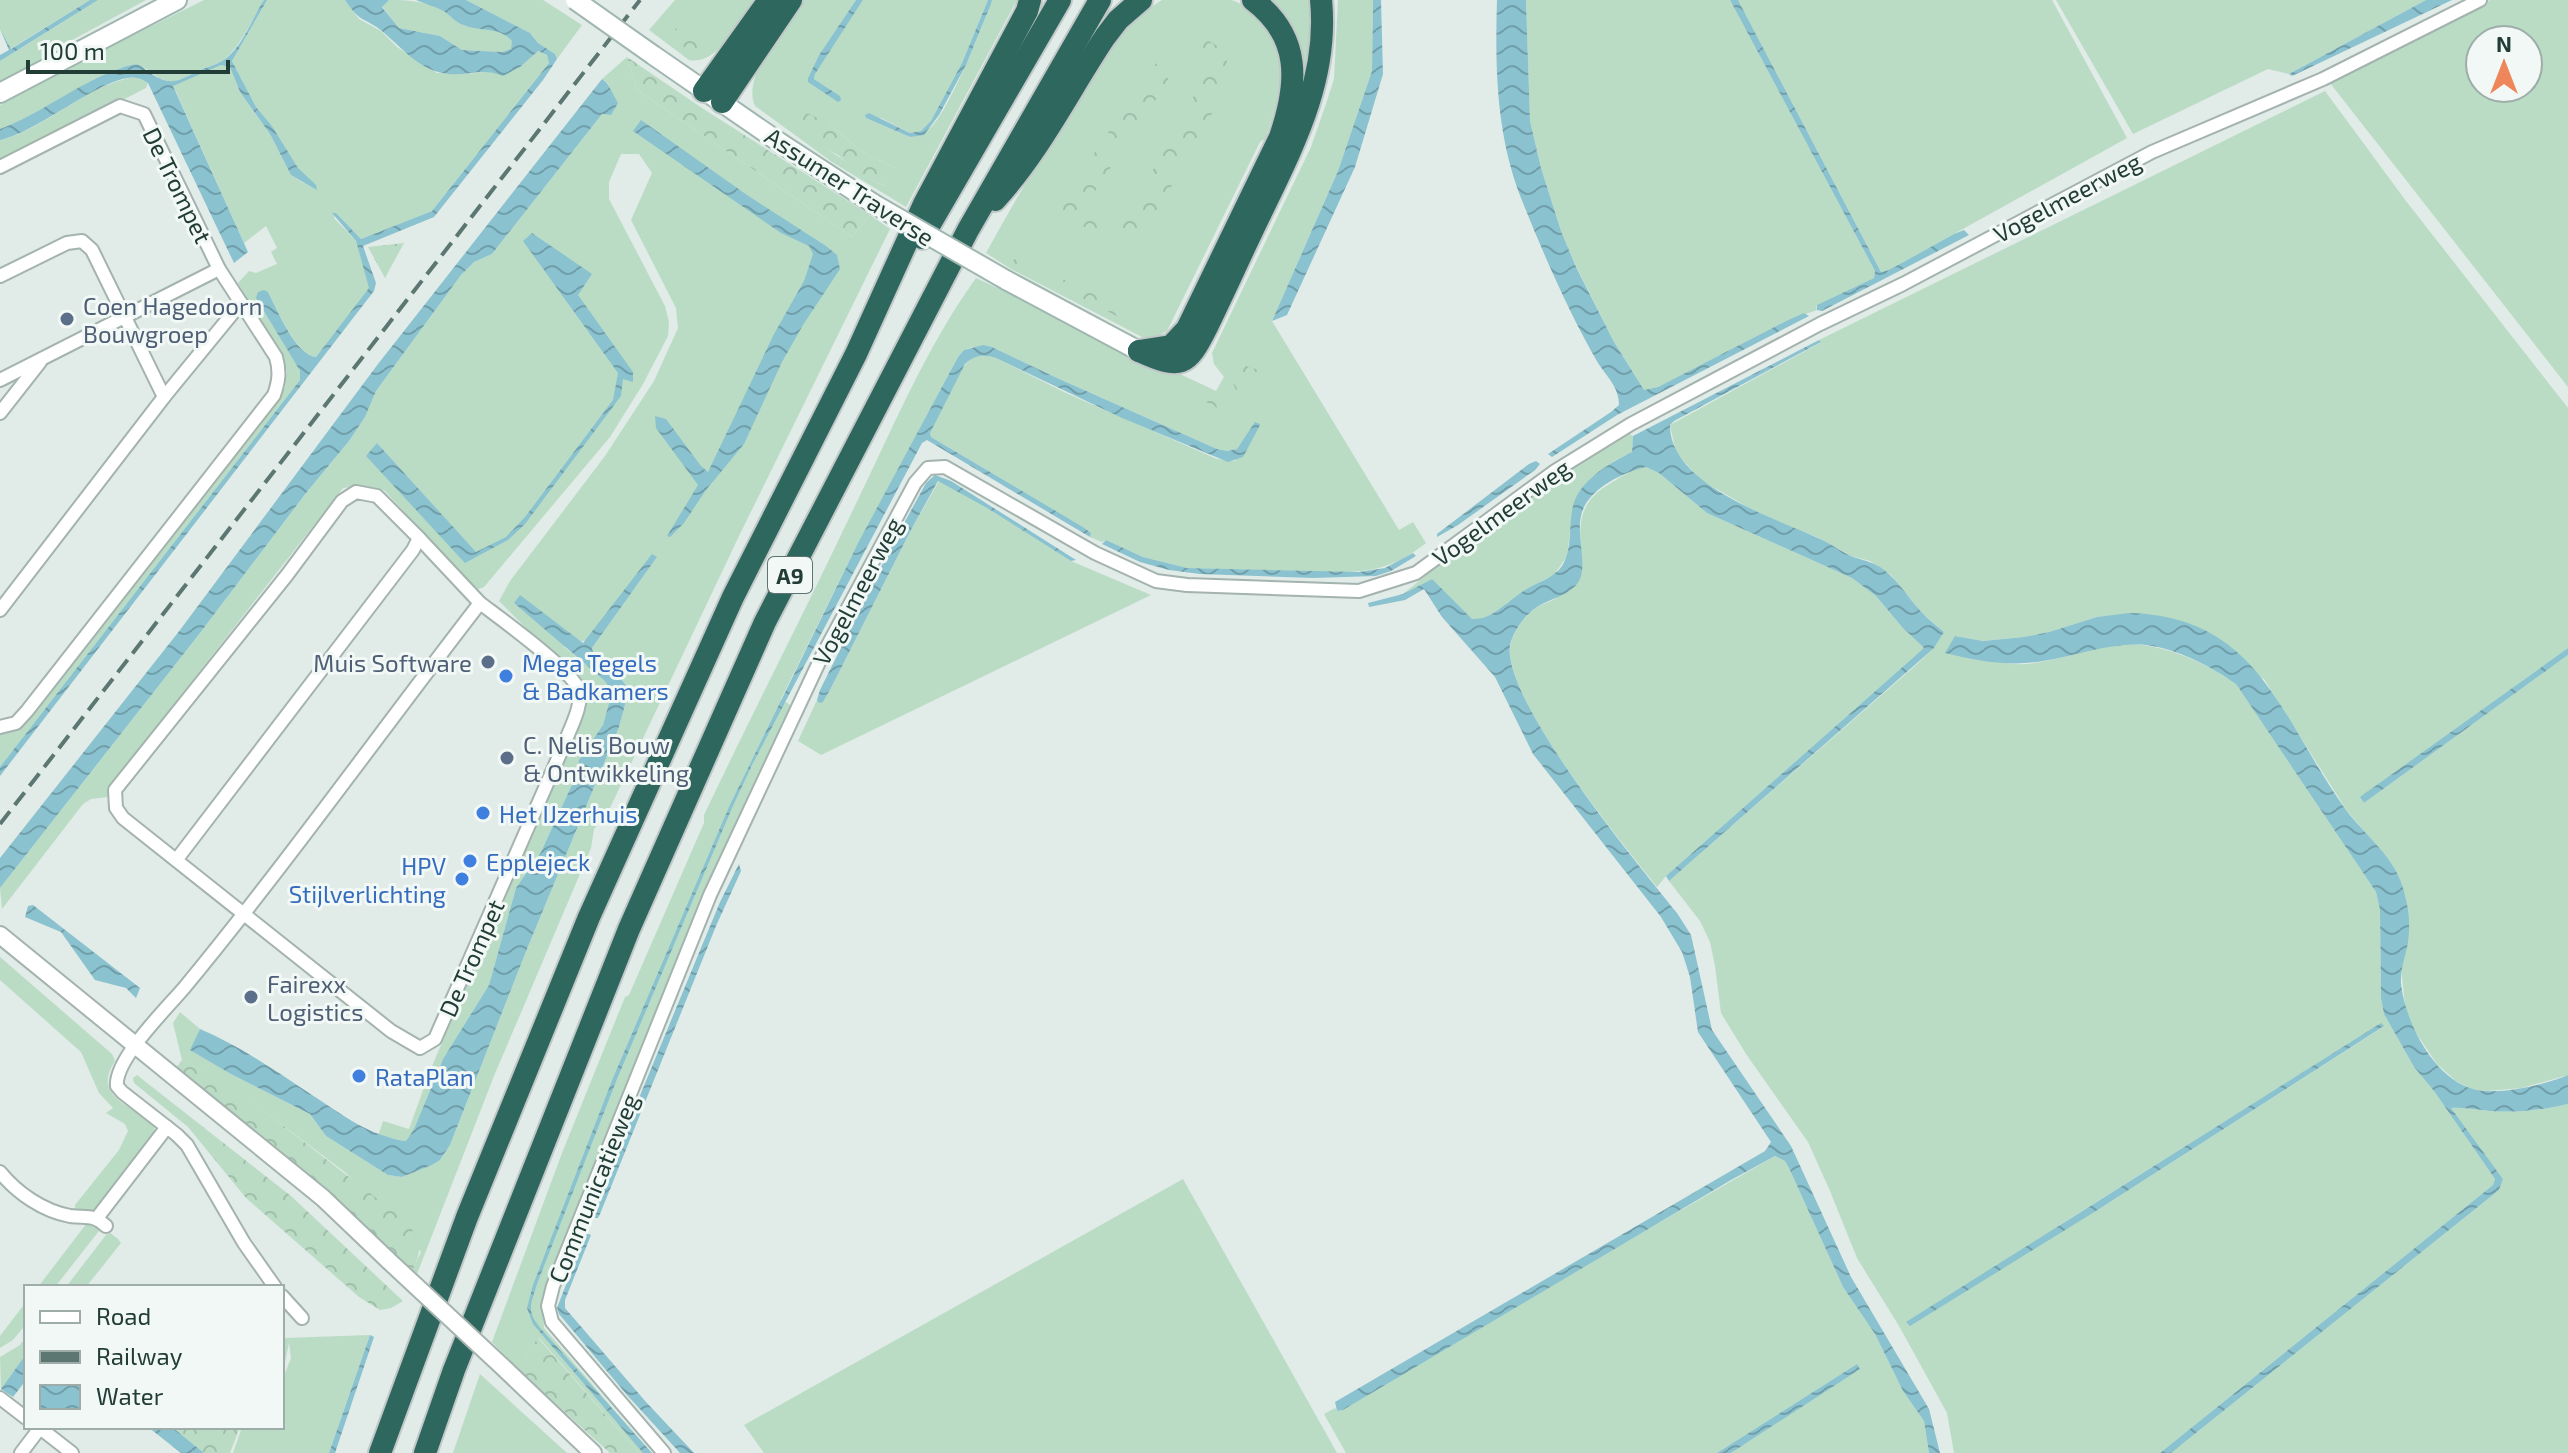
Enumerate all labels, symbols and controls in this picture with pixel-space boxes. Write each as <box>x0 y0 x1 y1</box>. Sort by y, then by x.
scale bar <box>28 24 228 74</box>
north arrow <box>2464 24 2544 104</box>
text: N <box>2496 30 2512 56</box>
text: 100 m <box>40 36 105 65</box>
street label: Assumer Traverse <box>760 121 940 251</box>
street label: De Trompet <box>138 122 218 248</box>
street label: Vogelmeerweg <box>1988 146 2146 248</box>
place label: Coen Hagedoorn Bouwgroep <box>83 291 262 348</box>
marker: Coen Hagedoorn Bouwgroep <box>58 310 76 328</box>
street label: Vogelmeerweg <box>1427 452 1575 572</box>
street label: Vogelmeerweg <box>806 512 908 670</box>
road number: A9 <box>768 557 812 593</box>
place label: Muis Software <box>313 648 472 677</box>
place label: Mega Tegels & Badkamers <box>522 648 669 705</box>
marker: Muis Software <box>479 653 497 671</box>
marker: Mega Tegels & Badkamers <box>497 667 515 685</box>
place label: C. Nelis Bouw & Ontwikkeling <box>523 730 689 787</box>
marker: C. Nelis Bouw & Ontwikkeling <box>498 749 516 767</box>
place label: Het IJzerhuis <box>499 799 637 828</box>
marker: Het IJzerhuis <box>474 804 492 822</box>
place label: Epplejeck <box>486 847 590 876</box>
place label: HPV Stijlverlichting <box>289 851 446 908</box>
marker: Epplejeck <box>461 852 479 870</box>
marker: HPV Stijlverlichting <box>453 870 471 888</box>
street label: De Trompet <box>432 895 510 1021</box>
place label: Fairexx Logistics <box>267 969 363 1026</box>
marker: Fairexx Logistics <box>242 988 260 1006</box>
place label: RataPlan <box>375 1062 474 1091</box>
marker: RataPlan <box>350 1067 368 1085</box>
street label: Communicatieweg <box>542 1089 644 1287</box>
legend <box>24 1285 284 1429</box>
text: Road <box>96 1301 151 1330</box>
text: Railway <box>96 1341 183 1370</box>
text: Water <box>96 1381 164 1410</box>

